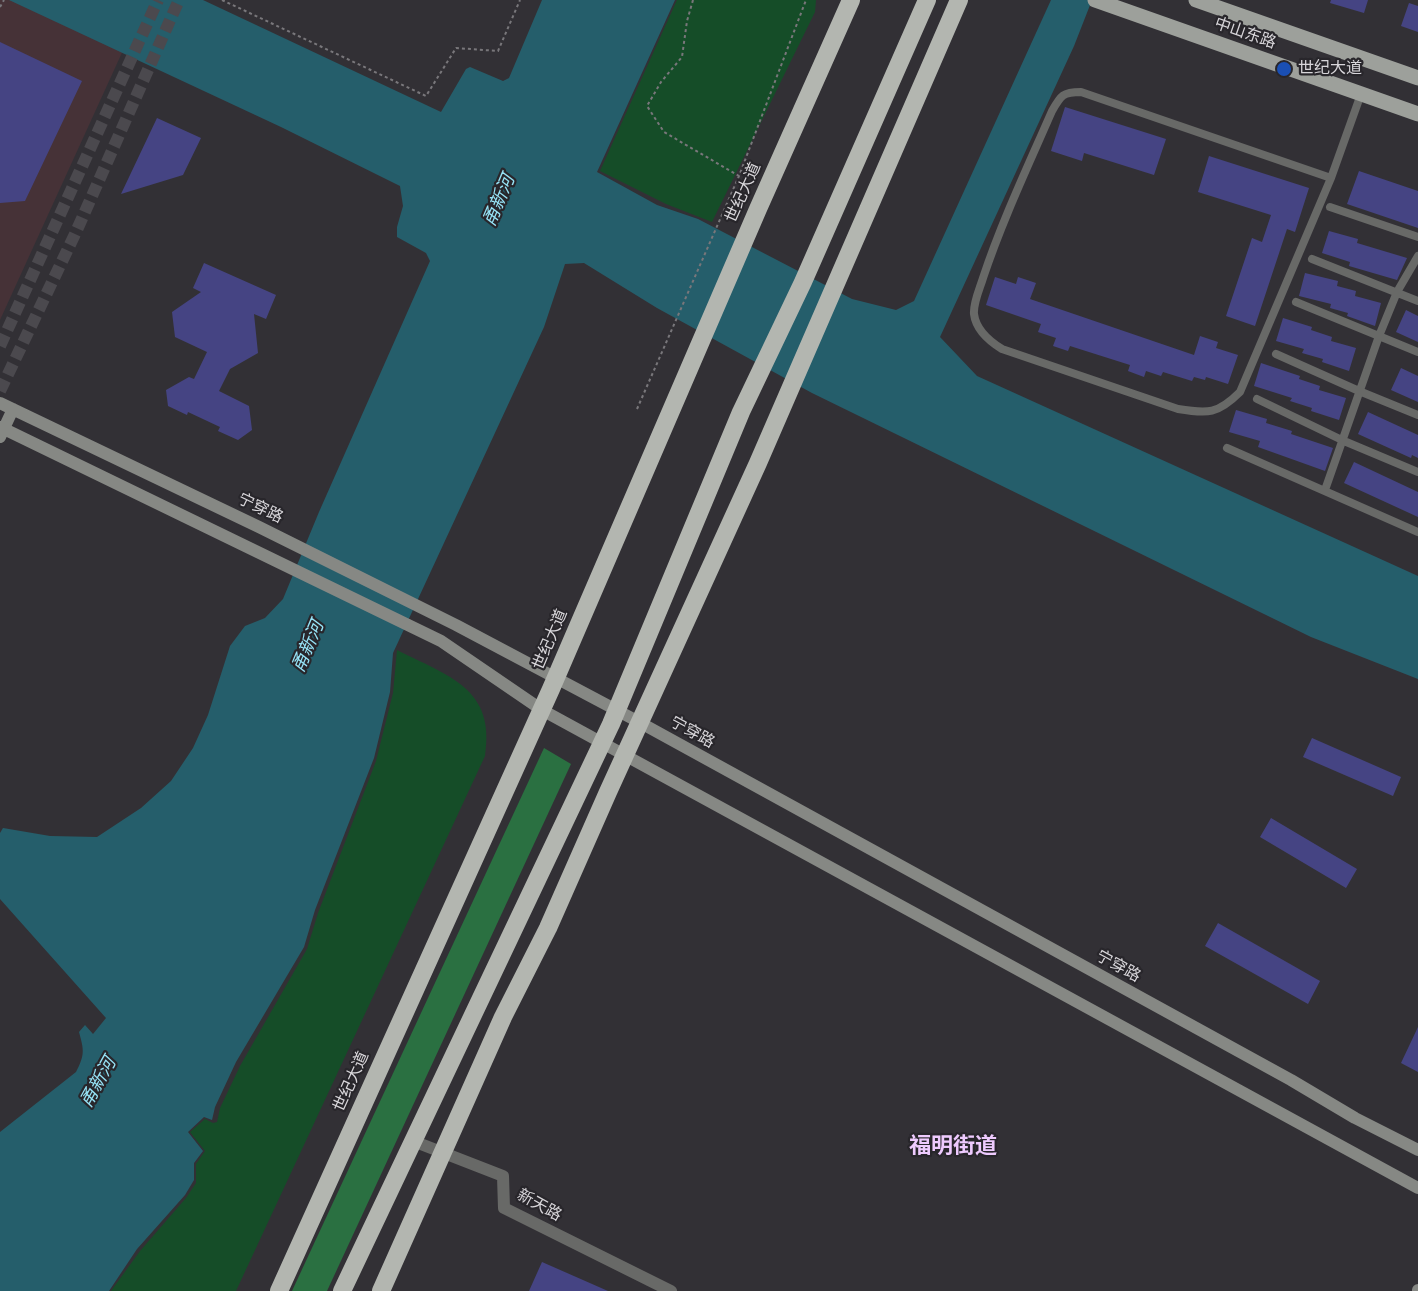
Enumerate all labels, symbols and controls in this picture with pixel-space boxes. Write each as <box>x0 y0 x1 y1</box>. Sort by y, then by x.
street label: 中山东路 <box>1212 15 1278 53</box>
place label: 世纪大道 <box>1298 59 1362 79</box>
marker: 世纪大道 <box>1275 60 1293 78</box>
street label: 世纪大道 <box>722 160 766 226</box>
water label: 甬新河 <box>480 172 520 230</box>
street label: 宁穿路 <box>234 490 286 528</box>
street label: 世纪大道 <box>530 607 572 673</box>
water label: 甬新河 <box>289 618 329 676</box>
street label: 宁穿路 <box>666 713 718 753</box>
street label: 宁穿路 <box>1092 947 1144 987</box>
street label: 世纪大道 <box>330 1049 374 1115</box>
water label: 甬新河 <box>76 1054 122 1112</box>
district label: 福明街道 <box>909 1135 997 1161</box>
street label: 新天路 <box>513 1186 565 1226</box>

